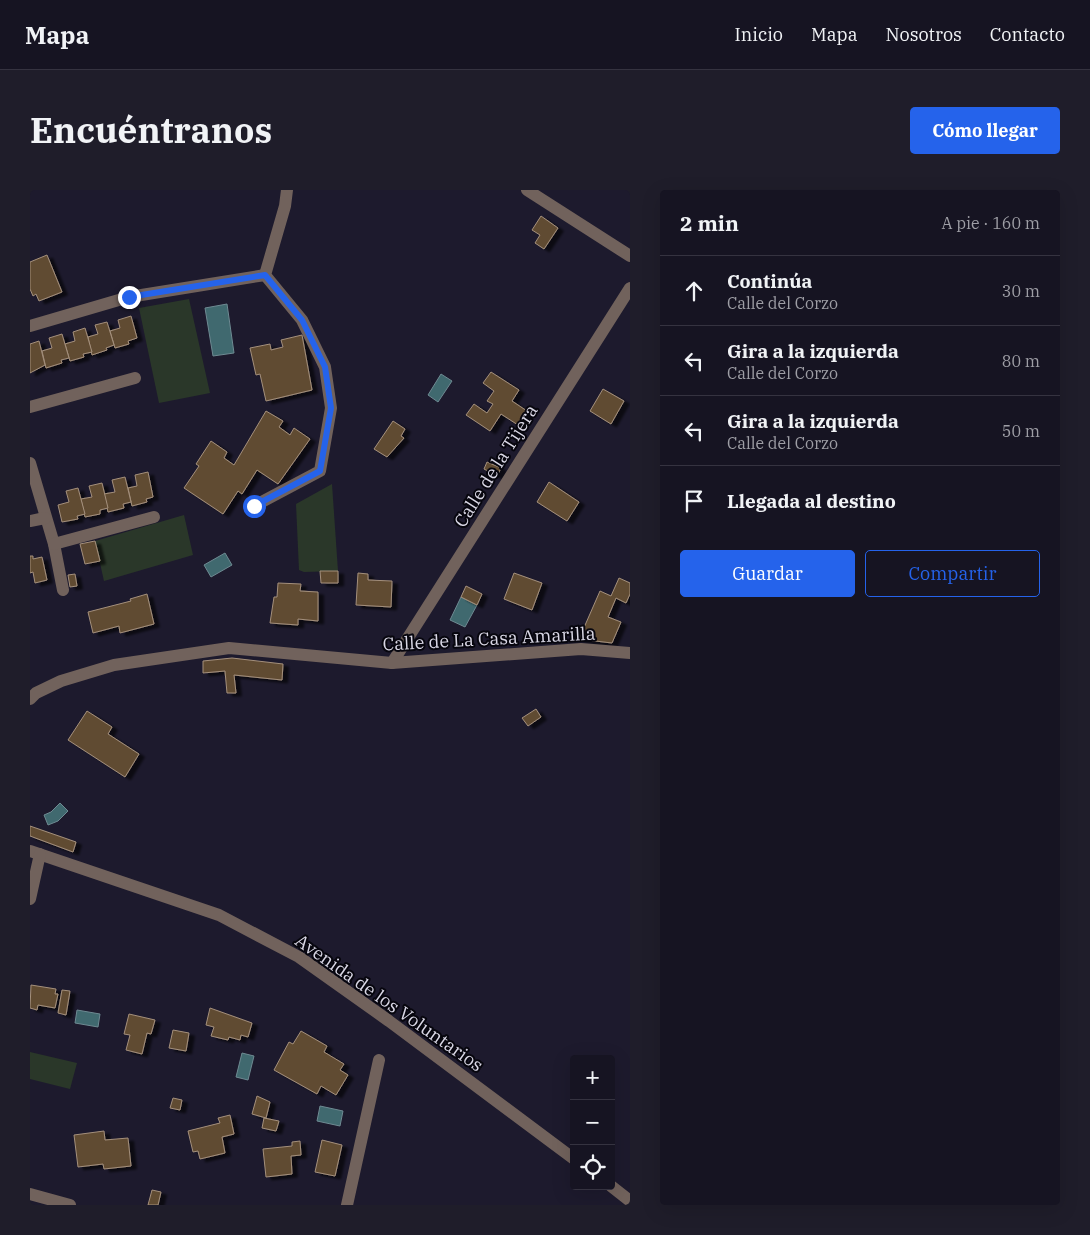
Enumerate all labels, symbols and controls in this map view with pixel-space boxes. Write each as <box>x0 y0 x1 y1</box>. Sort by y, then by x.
text: Mapa <box>25 19 89 51</box>
text: Inicio <box>735 23 783 46</box>
text: Mapa <box>811 23 858 46</box>
text: Nosotros <box>886 23 962 46</box>
text: Contacto <box>990 23 1065 46</box>
text: Encuéntranos <box>30 107 272 153</box>
button: Cómo llegar <box>910 107 1060 154</box>
text: 2 min <box>680 209 739 237</box>
text: A pie · 160 m <box>942 213 1040 233</box>
text: Continúa <box>727 269 812 293</box>
icon: ahead <box>680 277 708 305</box>
text: 30 m <box>1002 281 1040 301</box>
route end <box>118 286 141 309</box>
text: Calle del Corzo <box>727 293 838 313</box>
text: Gira a la izquierda <box>727 339 899 363</box>
icon: left <box>680 347 708 375</box>
text: 80 m <box>1002 351 1040 371</box>
text: Calle del Corzo <box>727 363 838 383</box>
street label: Calle de la Tijera <box>449 400 543 531</box>
text: Gira a la izquierda <box>727 409 899 433</box>
icon: left <box>680 417 708 445</box>
text: 50 m <box>1002 421 1040 441</box>
text: Calle del Corzo <box>727 433 838 453</box>
icon: arrive <box>680 487 708 515</box>
text: Llegada al destino <box>727 489 896 513</box>
route start <box>243 495 266 518</box>
button: Guardar <box>680 550 855 597</box>
button: Compartir <box>865 550 1040 597</box>
street label: Calle de La Casa Amarilla <box>382 621 596 656</box>
street label: Avenida de los Voluntarios <box>291 929 488 1076</box>
map controls <box>570 1055 615 1190</box>
button: + <box>570 1055 615 1100</box>
button: − <box>570 1100 615 1145</box>
button: locate <box>570 1145 615 1190</box>

